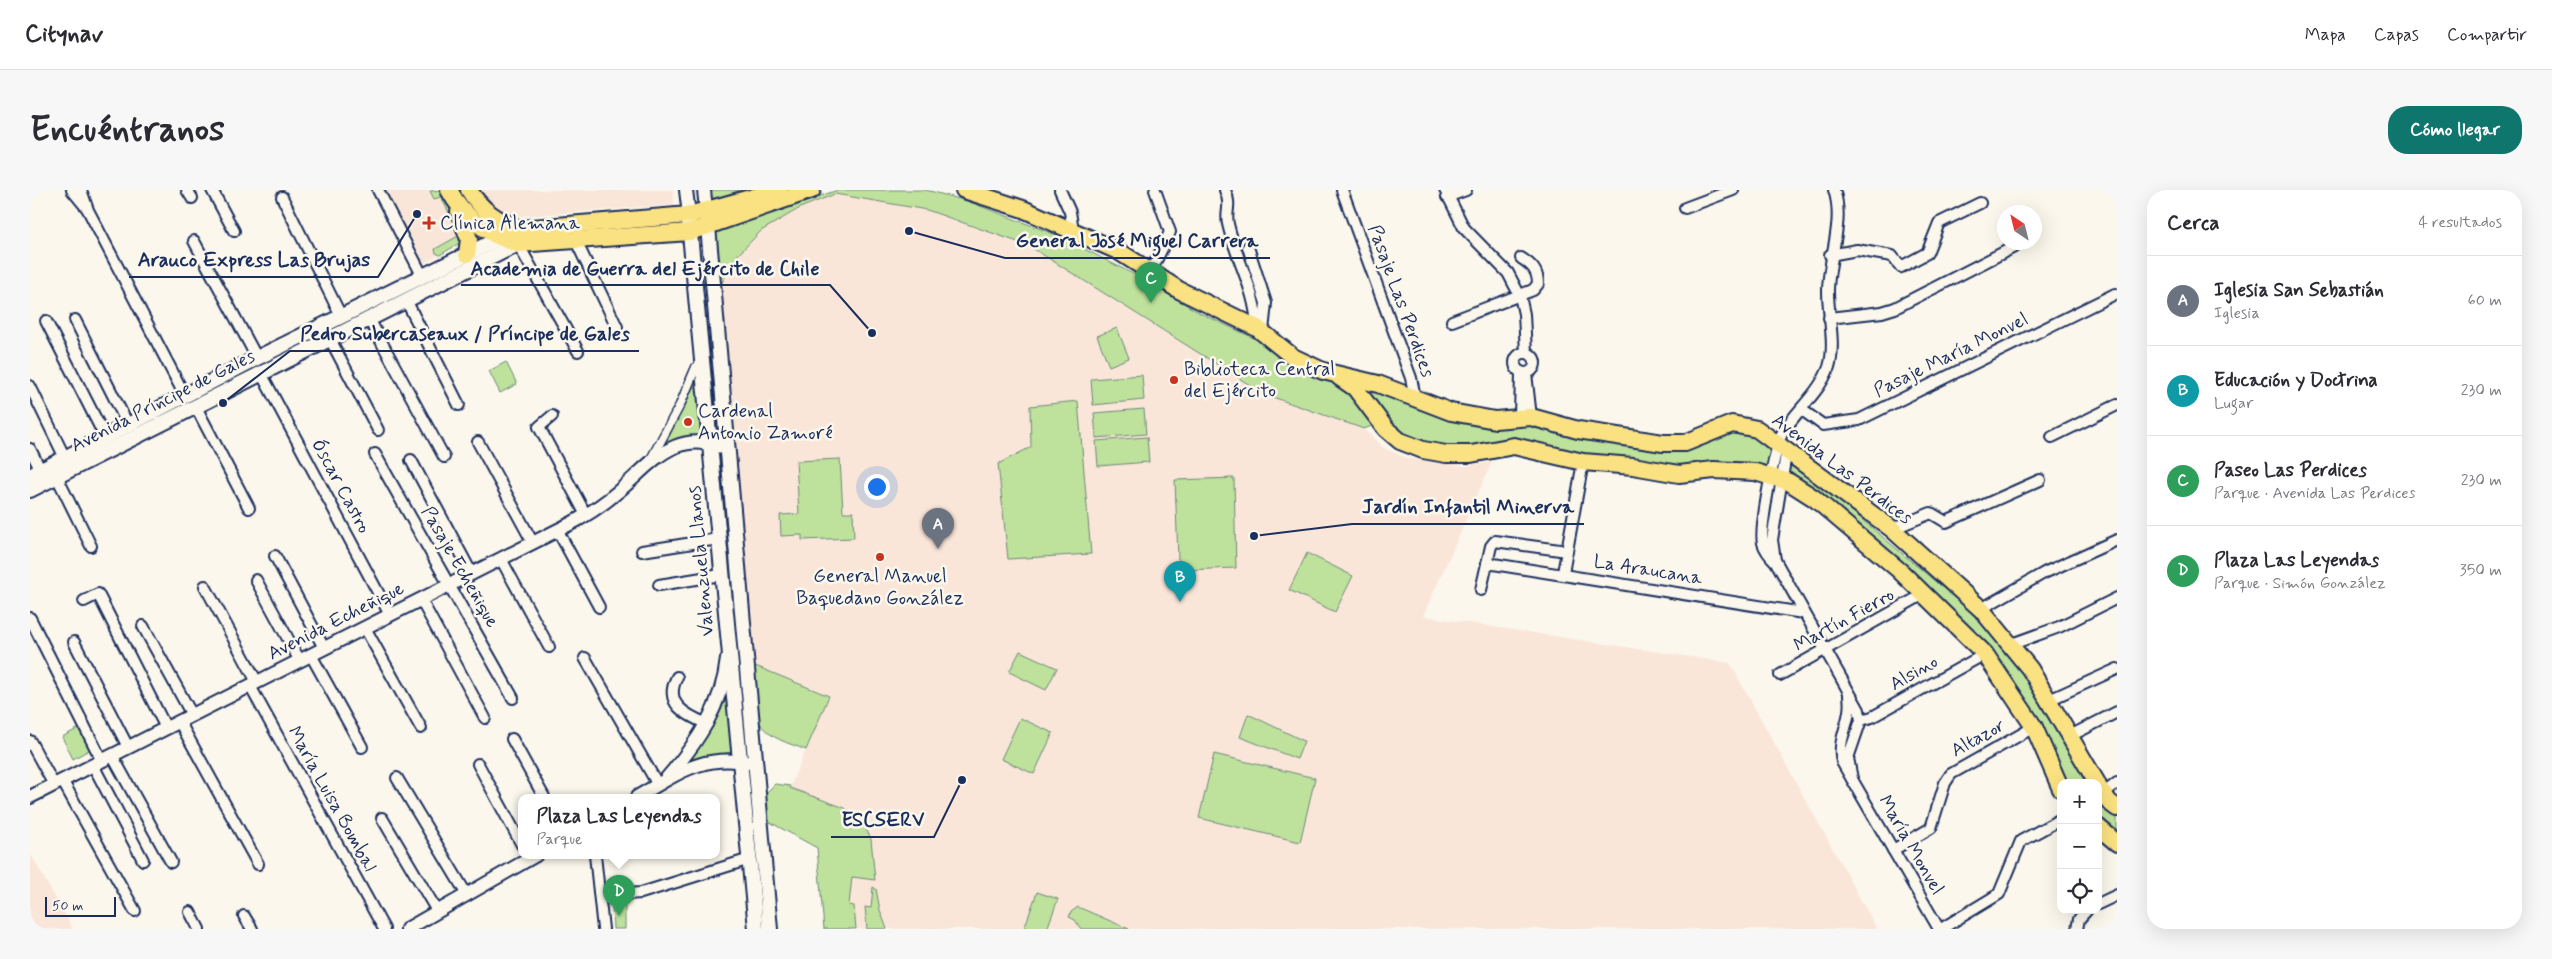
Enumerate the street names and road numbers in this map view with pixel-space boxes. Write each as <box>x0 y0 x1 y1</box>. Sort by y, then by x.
street label: Pasaje Las Perdices <box>1361 221 1440 382</box>
street label: Pasaje María Monvel <box>1870 307 2033 404</box>
street label: Avenida Príncipe de Gales <box>67 343 260 458</box>
street label: Avenida Las Perdices <box>1767 408 1918 531</box>
street label: Óscar Castro <box>306 434 376 538</box>
street label: Valenzuela Llanos <box>682 485 720 637</box>
street label: Pasaje Echeñique <box>414 502 505 633</box>
street label: La Araucana <box>1592 549 1705 591</box>
street label: Avenida Echeñique <box>264 576 409 666</box>
street label: Martín Fierro <box>1789 582 1899 658</box>
street label: Alsino <box>1885 649 1943 697</box>
street label: Altazor <box>1947 713 2009 763</box>
street label: María Luisa Bombal <box>282 722 383 876</box>
street label: María Monvel <box>1872 791 1950 899</box>

